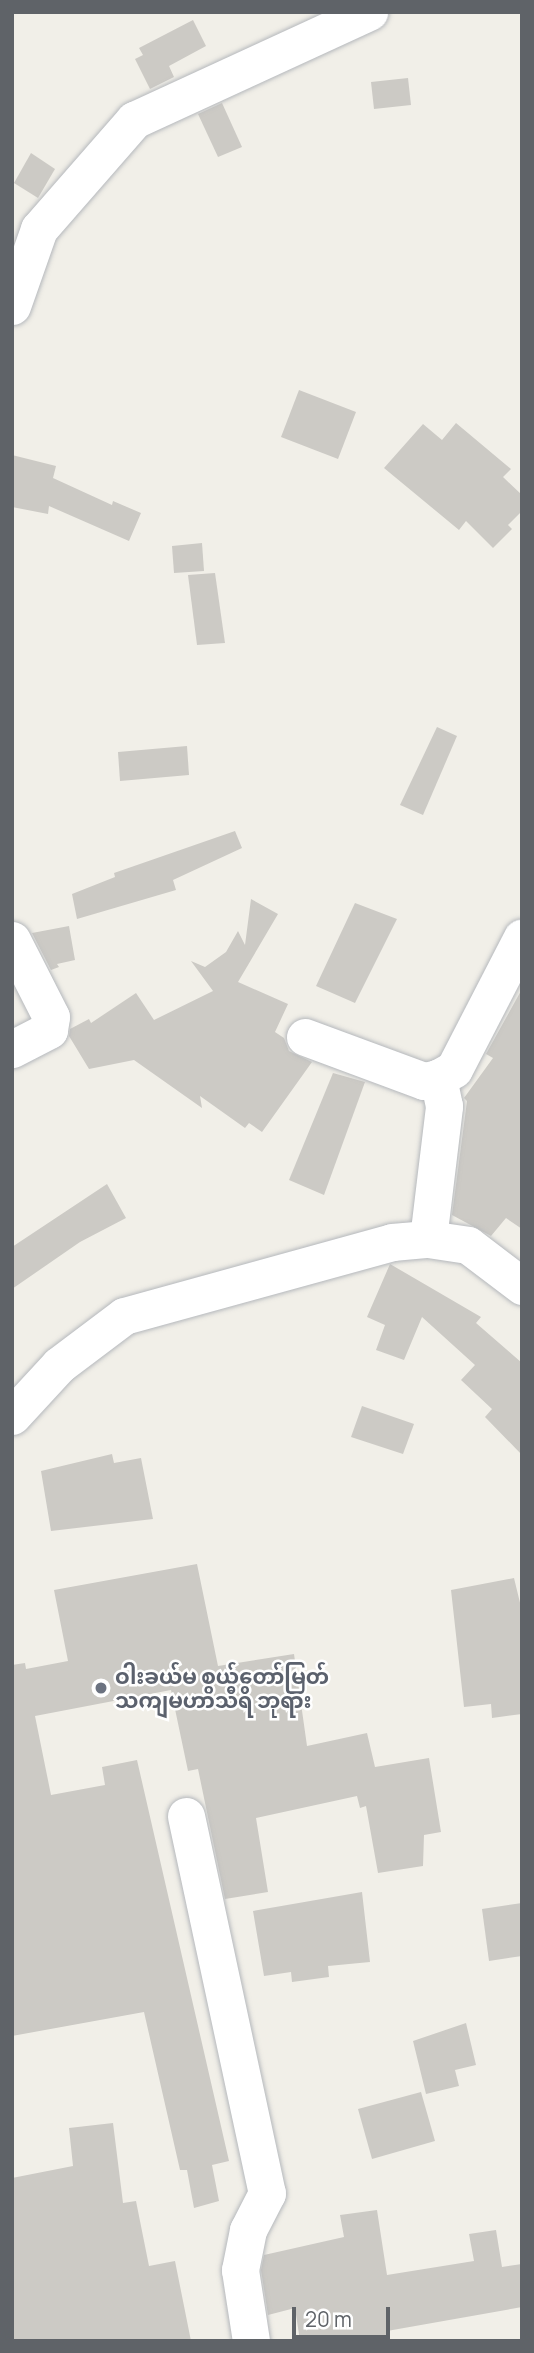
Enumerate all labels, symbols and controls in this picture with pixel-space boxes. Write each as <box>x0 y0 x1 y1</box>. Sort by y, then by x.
place label: ဝါးခယ်မ စွယ်တော်မြတ် သကျမဟာသီရိ ဘုရား <box>115 1663 329 1713</box>
marker: ဝါးခယ်မ စွယ်တော်မြတ် သကျမဟာသီရိ ဘုရား <box>93 1680 109 1696</box>
scale bar <box>296 2294 394 2338</box>
text: 20 m <box>305 2305 352 2333</box>

